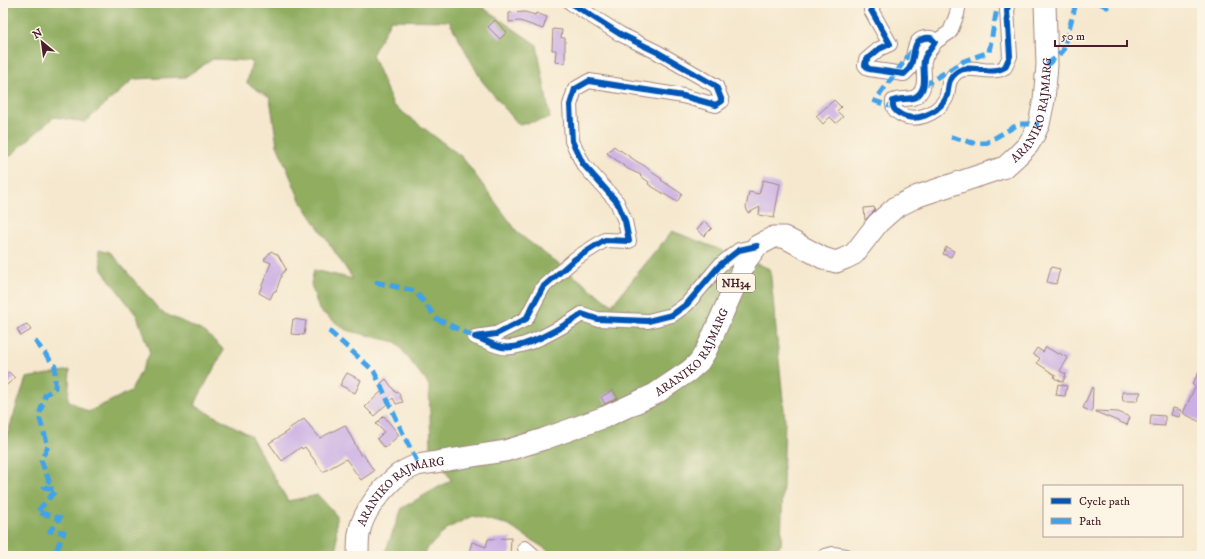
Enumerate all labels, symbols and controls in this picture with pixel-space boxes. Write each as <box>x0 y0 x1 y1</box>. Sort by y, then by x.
north arrow <box>22 22 62 62</box>
scale bar <box>1055 22 1127 48</box>
text: N <box>30 26 45 42</box>
text: 50 m <box>1061 29 1085 44</box>
street label: ARANIKO RAJMARG <box>1008 57 1055 166</box>
road number: NH34 <box>717 274 755 292</box>
street label: ARANIKO RAJMARG <box>652 305 732 400</box>
street label: ARANIKO RAJMARG <box>354 454 446 528</box>
legend <box>1043 485 1183 537</box>
text: Cycle path <box>1079 494 1131 509</box>
text: Path <box>1079 514 1102 529</box>

